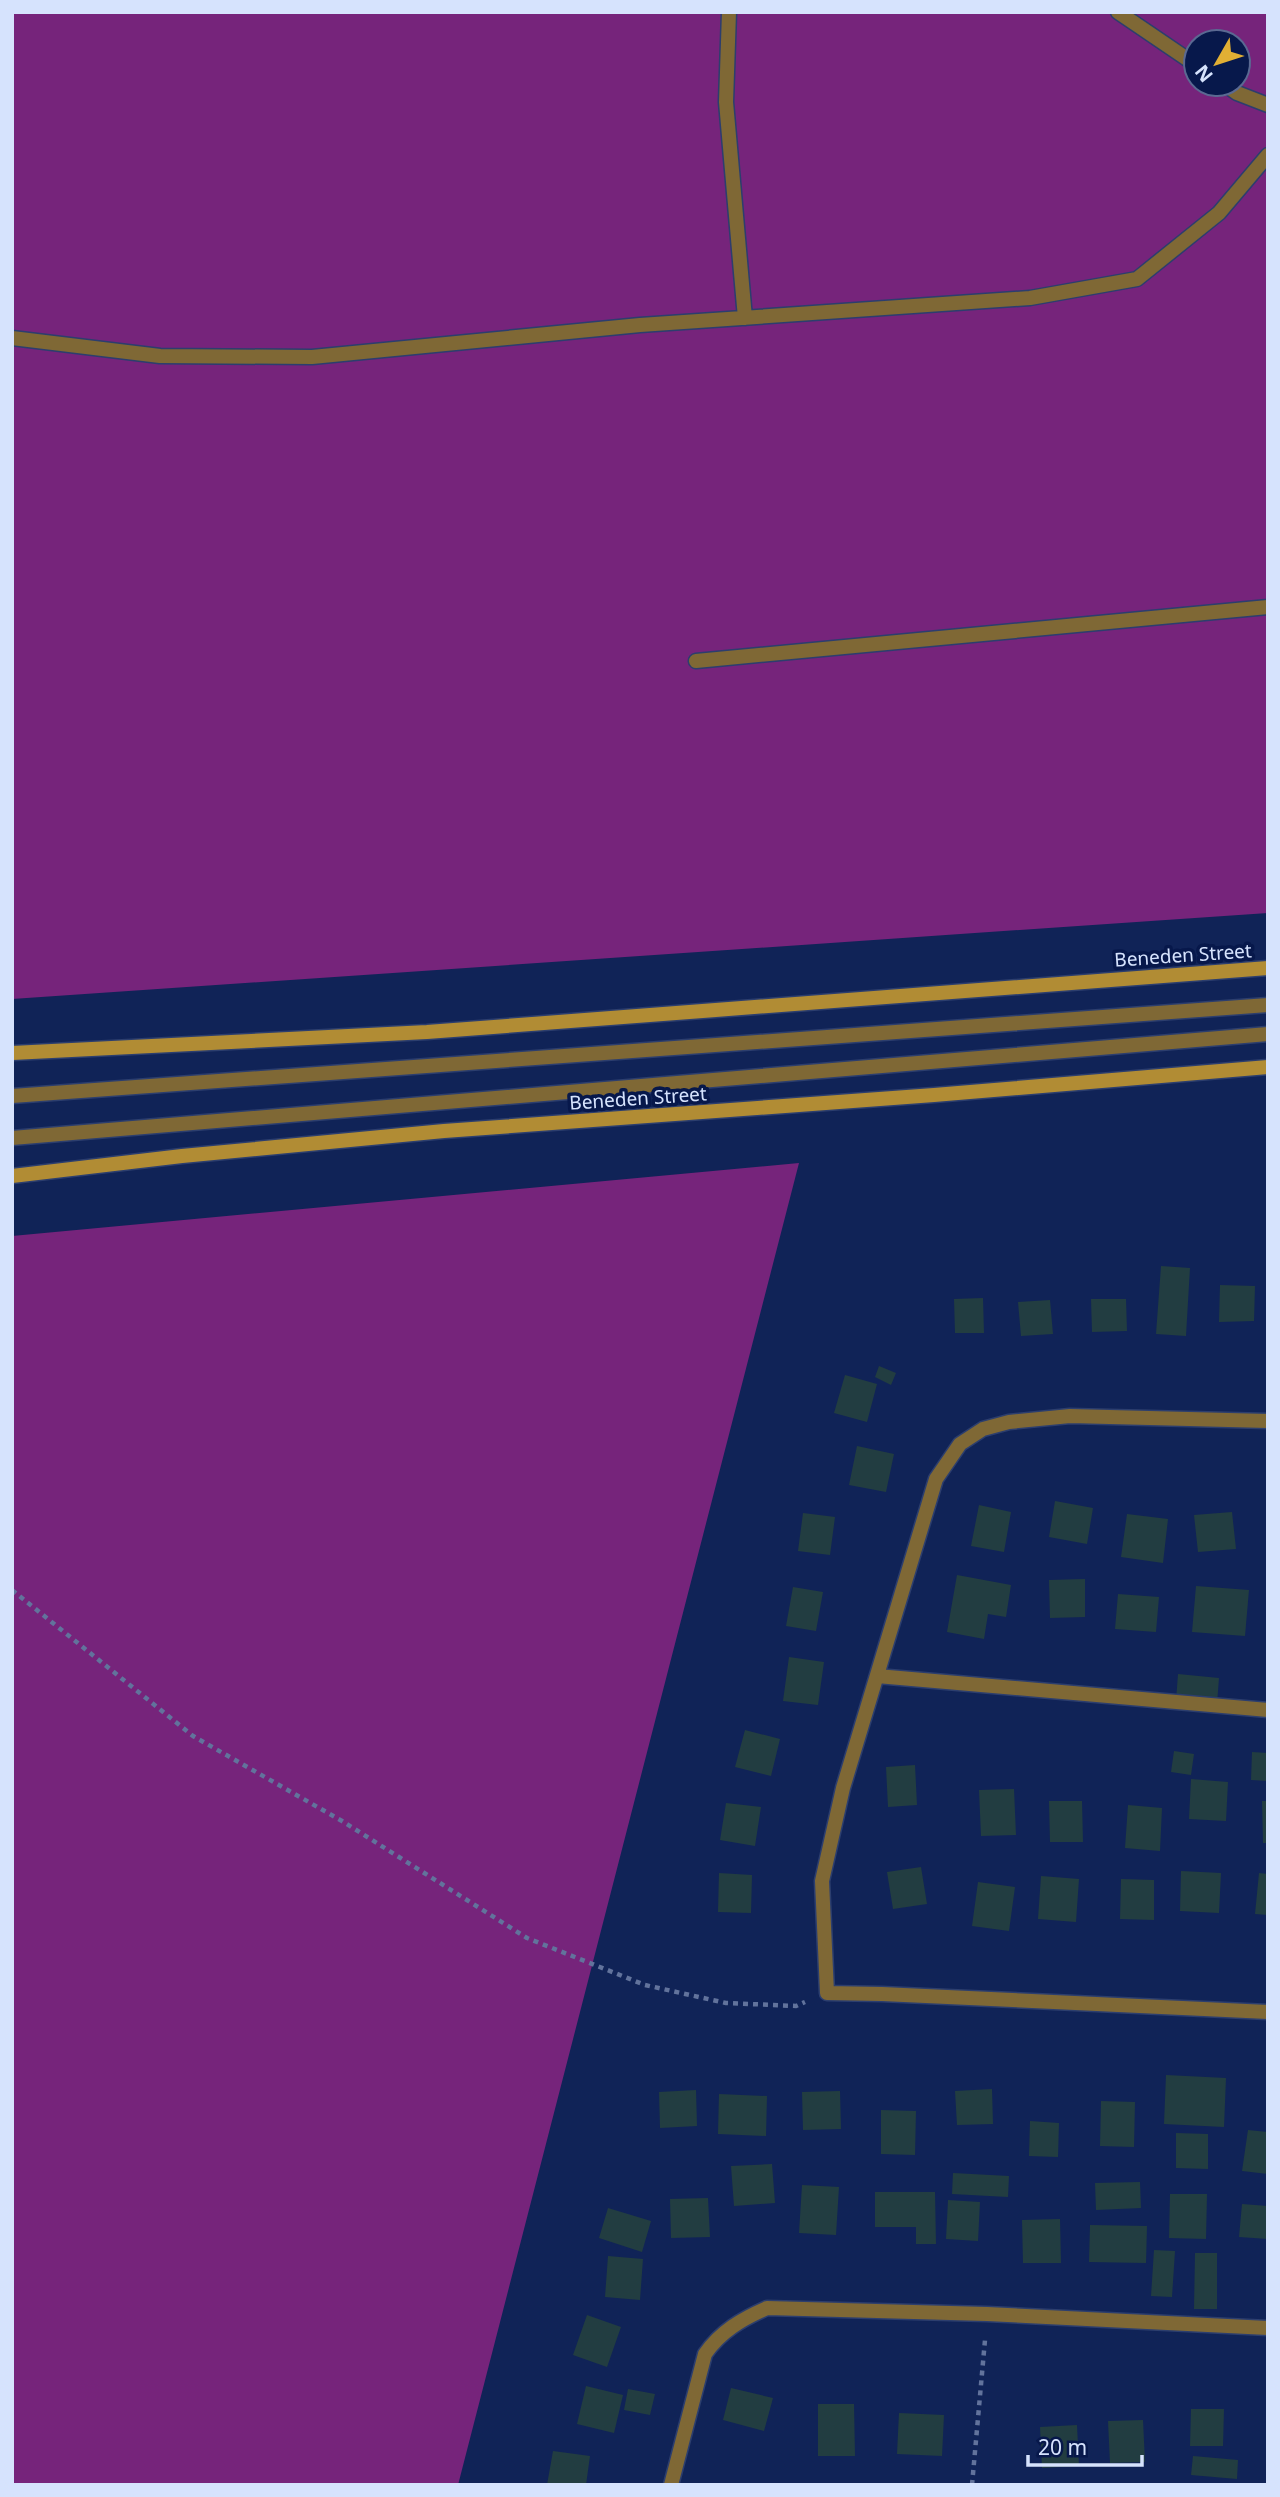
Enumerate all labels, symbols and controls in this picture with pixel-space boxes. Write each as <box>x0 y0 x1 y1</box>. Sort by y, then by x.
north arrow <box>1182 28 1252 98</box>
text: N <box>1189 60 1219 88</box>
street label: Beneden Street <box>1113 937 1253 973</box>
street label: Beneden Street <box>568 1080 708 1116</box>
scale bar <box>1028 2424 1142 2468</box>
text: 20 m <box>1038 2433 1087 2461</box>

